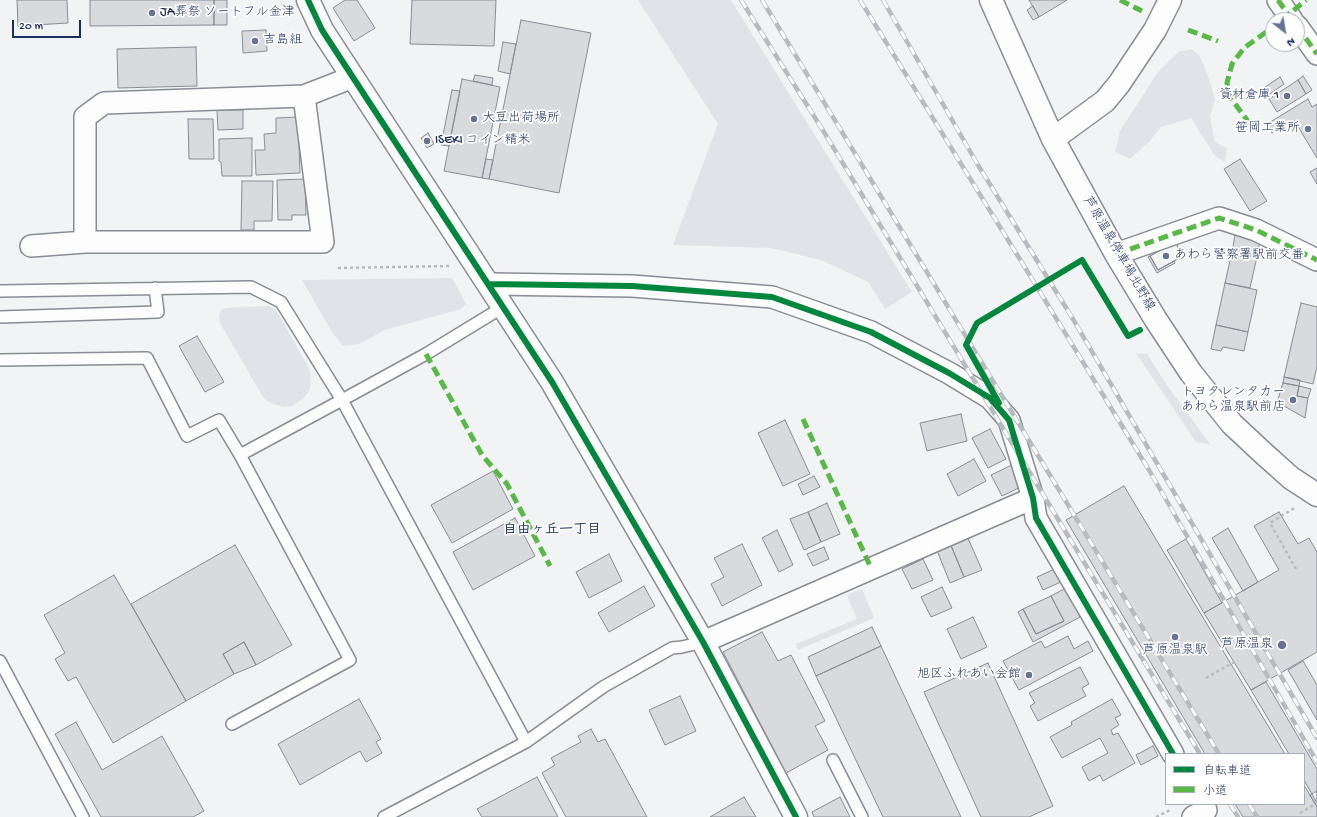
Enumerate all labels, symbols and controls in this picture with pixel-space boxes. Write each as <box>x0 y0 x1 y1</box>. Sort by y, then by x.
place label: JA葬祭 ソートフル金津 <box>160 5 295 21</box>
marker: JA葬祭 ソートフル金津 <box>147 8 157 18</box>
scale bar <box>14 12 83 38</box>
north arrow <box>1265 12 1305 52</box>
text: 20 m <box>19 20 43 34</box>
place label: 吉島組 <box>263 33 302 49</box>
text: N <box>1284 34 1297 48</box>
marker: 吉島組 <box>250 36 260 46</box>
place label: 資材倉庫 1 <box>1219 88 1279 104</box>
marker: 資材倉庫 1 <box>1282 91 1292 101</box>
place label: 大豆出荷場所 <box>482 111 560 127</box>
marker: 大豆出荷場所 <box>469 114 479 124</box>
place label: 笹岡工業所 <box>1235 121 1300 137</box>
marker: 笹岡工業所 <box>1303 124 1313 134</box>
place label: ISEKI コイン精米 <box>435 133 531 149</box>
marker: ISEKI コイン精米 <box>422 136 432 146</box>
street label: 芦原温泉停車場北野線 <box>1079 194 1157 314</box>
place label: あわら警察署駅前交番 <box>1174 248 1304 264</box>
marker: あわら警察署駅前交番 <box>1161 251 1171 261</box>
place label: トヨタレンタカー あわら温泉駅前店 <box>1181 385 1285 416</box>
marker: トヨタレンタカー あわら温泉駅前店 <box>1288 395 1298 405</box>
district label: 自由ヶ丘一丁目 <box>503 523 601 539</box>
marker: 芦原温泉駅 <box>1170 632 1180 642</box>
place label: 芦原温泉 <box>1221 637 1273 653</box>
marker: 芦原温泉 <box>1276 639 1288 651</box>
place label: 芦原温泉駅 <box>1143 643 1207 659</box>
place label: 旭区ふれあい会館 <box>917 667 1021 683</box>
marker: 旭区ふれあい会館 <box>1024 670 1034 680</box>
legend <box>1165 753 1305 805</box>
text: 自転車道 <box>1203 765 1251 779</box>
text: 小道 <box>1203 785 1227 799</box>

